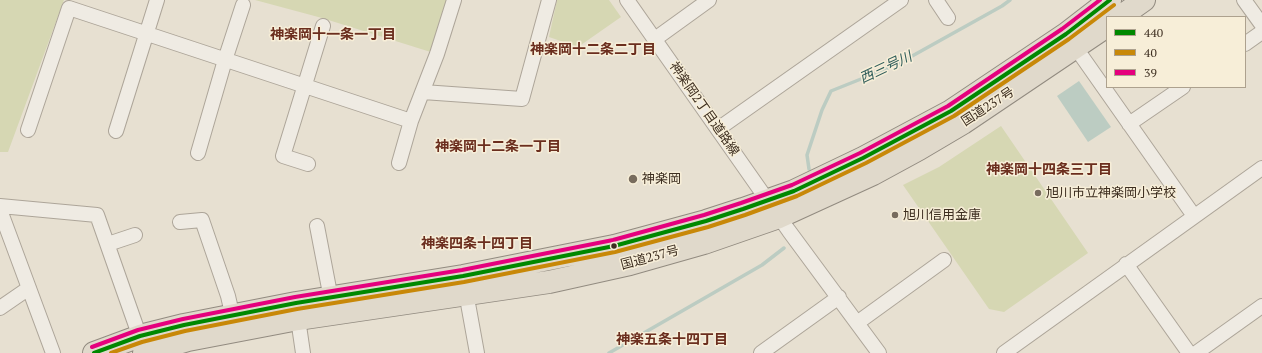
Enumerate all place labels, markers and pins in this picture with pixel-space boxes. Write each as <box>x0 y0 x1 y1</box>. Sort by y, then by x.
place label: 神楽岡 <box>642 171 681 187</box>
marker: 神楽岡 <box>627 173 639 185</box>
place label: 旭川市立神楽岡小学校 <box>1046 185 1176 201</box>
marker: 旭川市立神楽岡小学校 <box>1033 188 1043 198</box>
place label: 旭川信用金庫 <box>903 207 981 223</box>
marker: 旭川信用金庫 <box>890 210 900 220</box>
unlabelled marker <box>609 241 619 251</box>

